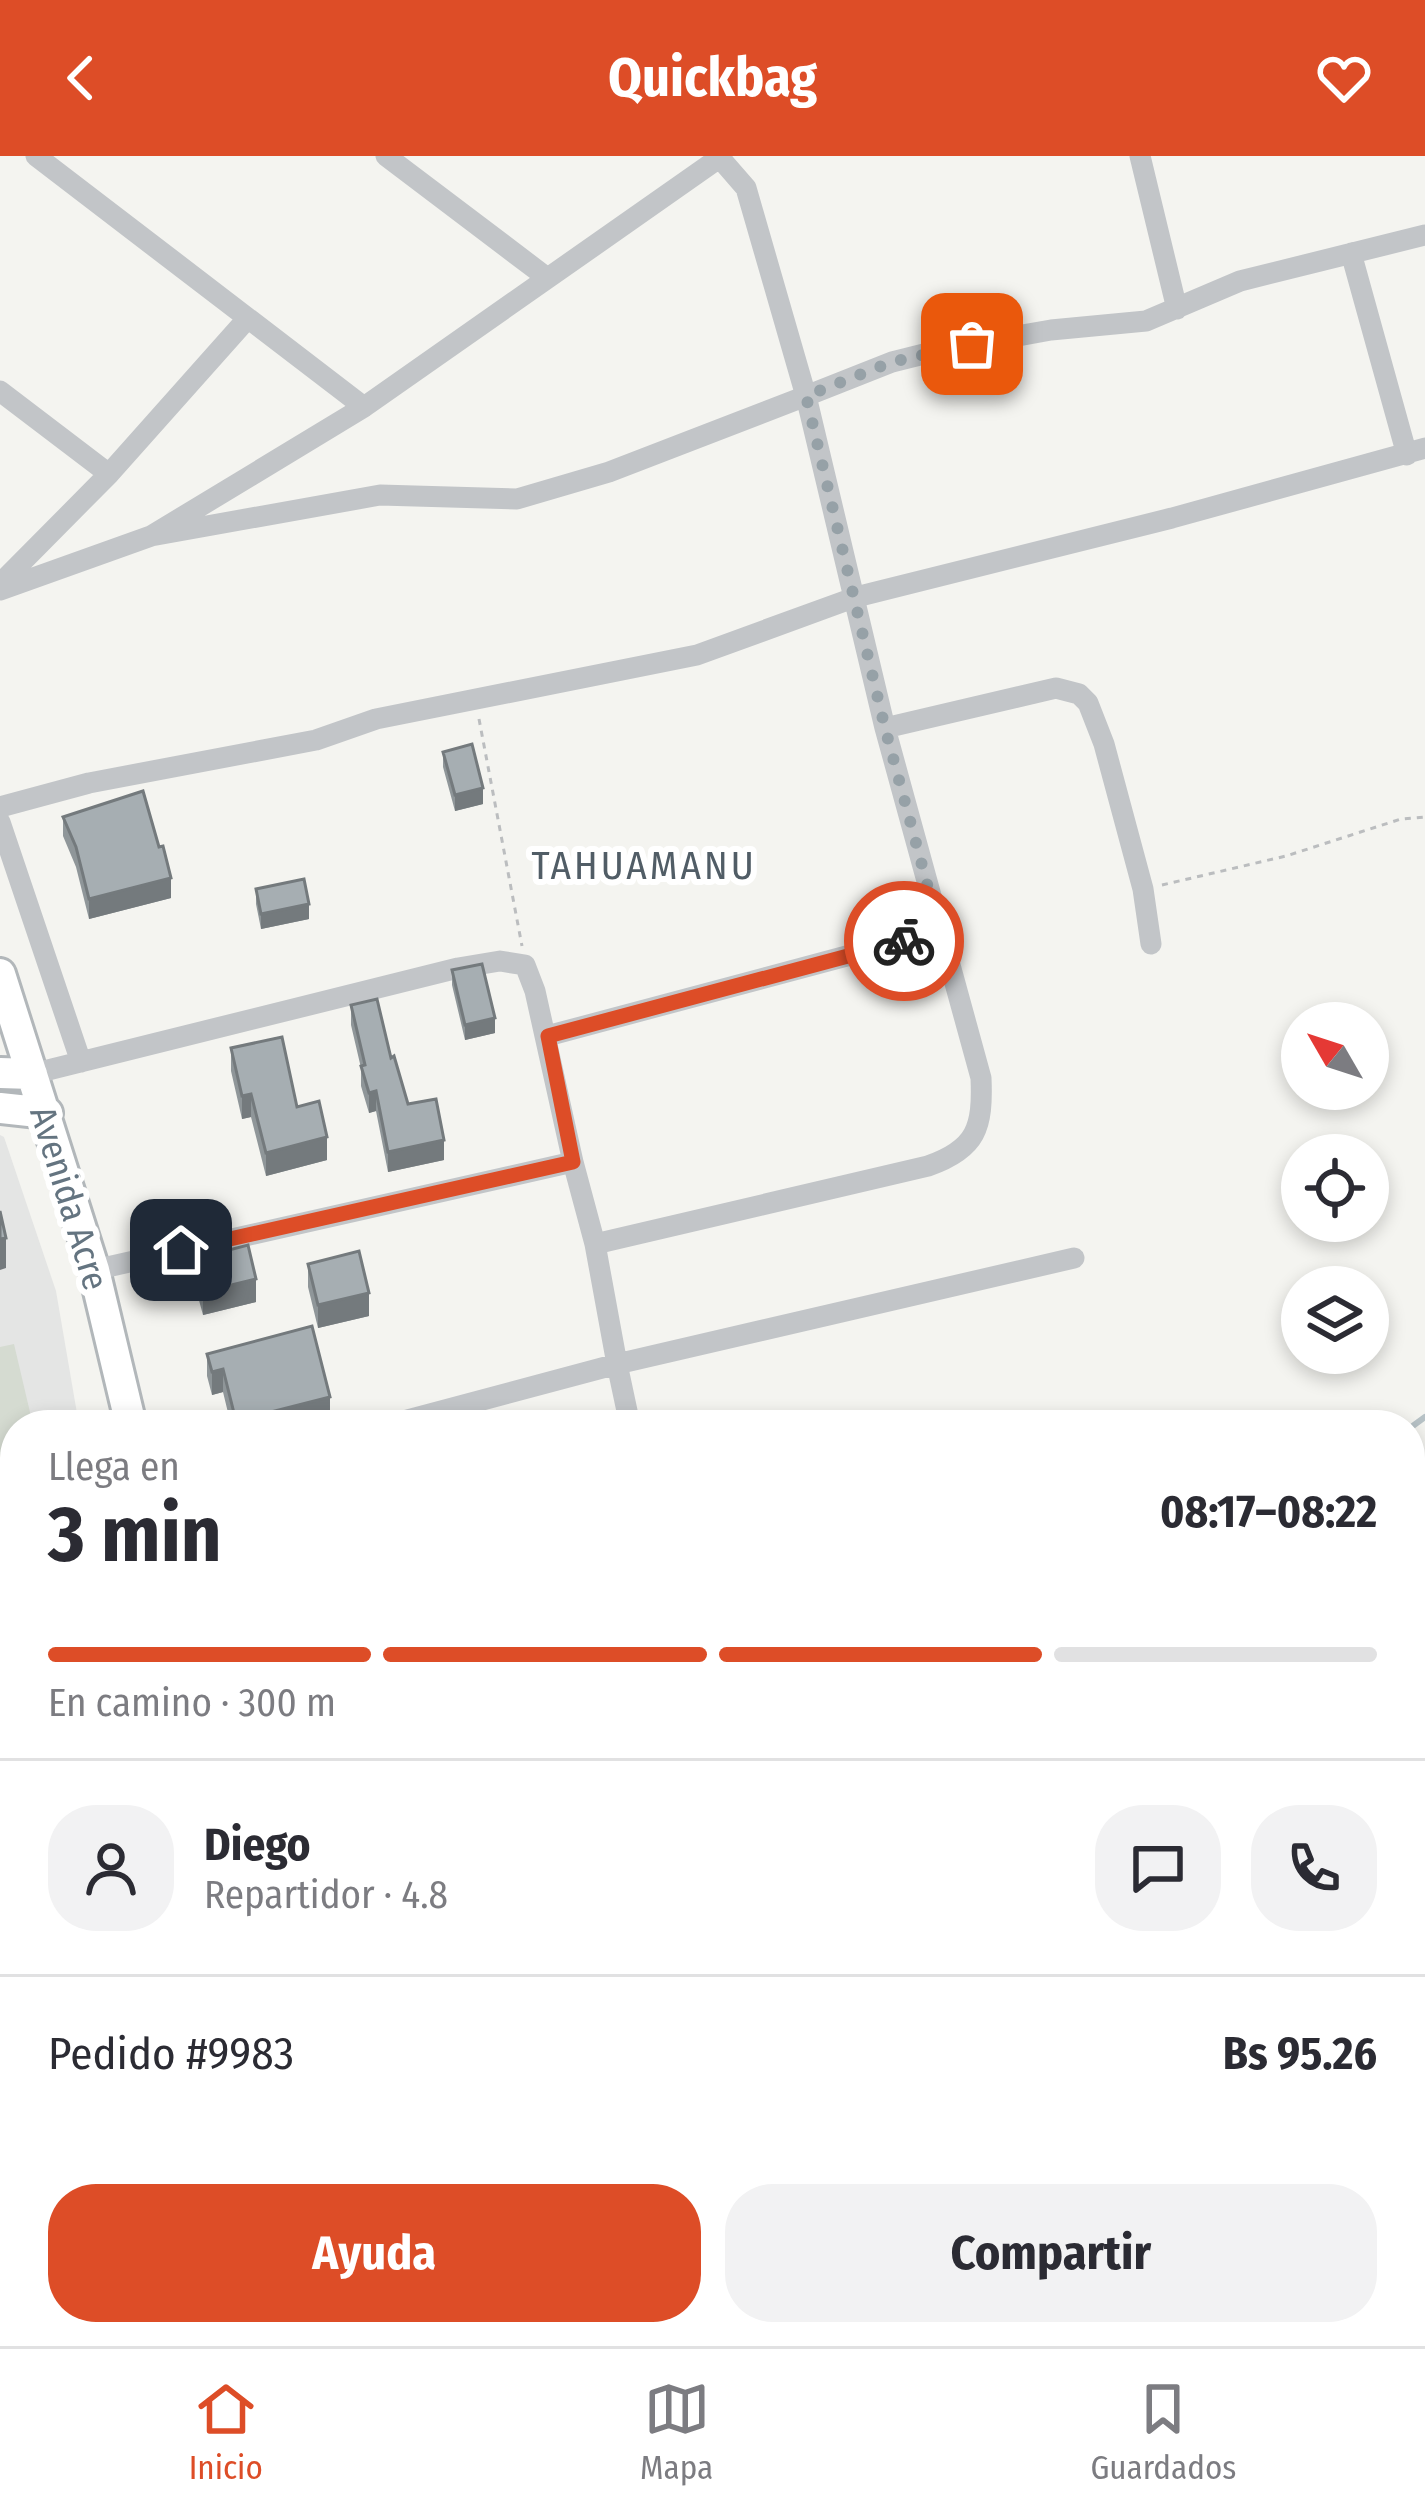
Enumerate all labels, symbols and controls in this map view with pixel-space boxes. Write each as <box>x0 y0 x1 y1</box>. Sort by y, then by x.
icon: back <box>48 45 114 111</box>
icon: heart <box>1311 45 1377 111</box>
text: Quickbag <box>608 46 817 110</box>
pin <box>921 293 1023 395</box>
icon: bag <box>939 311 1005 377</box>
district label: TAHUAMANU <box>531 843 757 889</box>
courier <box>844 881 964 1001</box>
icon: bike <box>871 908 937 974</box>
north arrow <box>1281 1002 1389 1110</box>
map controls <box>1281 1002 1389 1374</box>
street label: Avenida Acre <box>20 1101 118 1295</box>
button: locate <box>1281 1134 1389 1242</box>
pin <box>130 1199 232 1301</box>
icon: home <box>148 1217 214 1283</box>
button: layers <box>1281 1266 1389 1374</box>
text: Llega en <box>48 1444 180 1490</box>
text: 08:17–08:22 <box>1160 1485 1377 1539</box>
text: 3 min <box>48 1488 222 1582</box>
text: En camino · 300 m <box>48 1680 336 1726</box>
button: person <box>48 1805 174 1931</box>
button: chat <box>1095 1805 1221 1931</box>
button: phone <box>1251 1805 1377 1931</box>
text: Diego <box>204 1818 311 1872</box>
text: Repartidor · 4.8 <box>204 1872 448 1918</box>
text: Pedido #9983 <box>48 2027 294 2081</box>
text: Bs 95.26 <box>1223 2027 1377 2081</box>
button: Ayuda <box>48 2184 701 2322</box>
button: Compartir <box>725 2184 1377 2322</box>
tab: Inicio <box>189 2376 263 2488</box>
tab: Mapa <box>640 2376 713 2488</box>
tab: Guardados <box>1090 2376 1236 2488</box>

